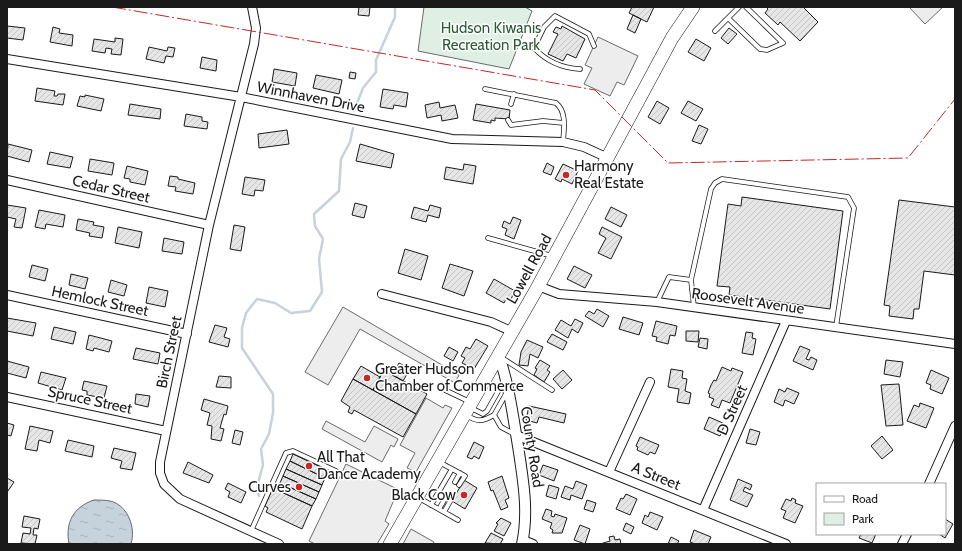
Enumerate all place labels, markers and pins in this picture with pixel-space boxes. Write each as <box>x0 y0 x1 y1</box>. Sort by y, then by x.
place label: Harmony Real Estate <box>574 157 644 192</box>
marker: Harmony Real Estate <box>561 170 571 180</box>
place label: Greater Hudson Chamber of Commerce <box>375 360 524 395</box>
marker: Greater Hudson Chamber of Commerce <box>362 373 372 383</box>
place label: All That Dance Academy <box>317 448 421 483</box>
marker: All That Dance Academy <box>304 461 314 471</box>
place label: Curves <box>248 478 291 496</box>
marker: Curves <box>294 482 304 492</box>
place label: Black Cow <box>391 486 456 504</box>
marker: Black Cow <box>459 490 469 500</box>

